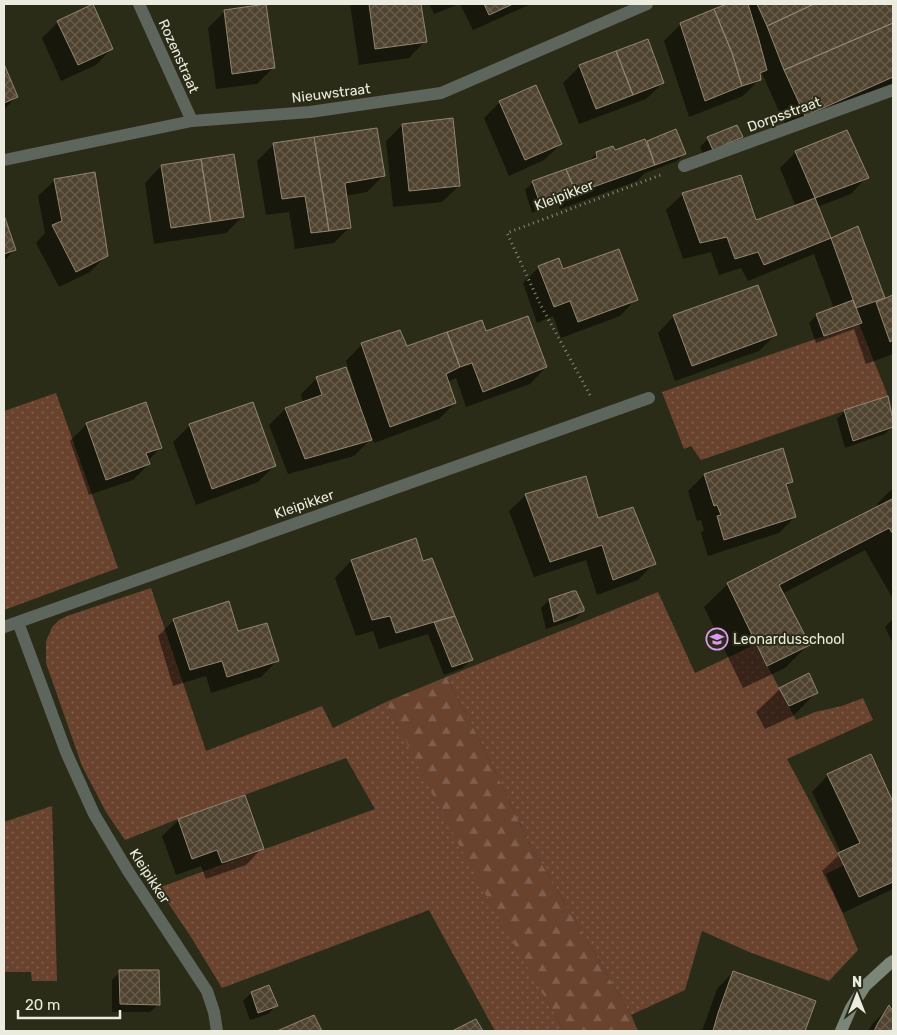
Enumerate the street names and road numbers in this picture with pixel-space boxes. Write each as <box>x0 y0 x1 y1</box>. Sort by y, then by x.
street label: Rozenstraat <box>155 17 203 96</box>
street label: Nieuwstraat <box>291 80 372 107</box>
street label: Dorpsstraat <box>745 93 824 136</box>
street label: Kleipikker <box>532 176 597 215</box>
street label: Kleipikker <box>272 486 337 523</box>
street label: Kleipikker <box>126 846 174 907</box>

